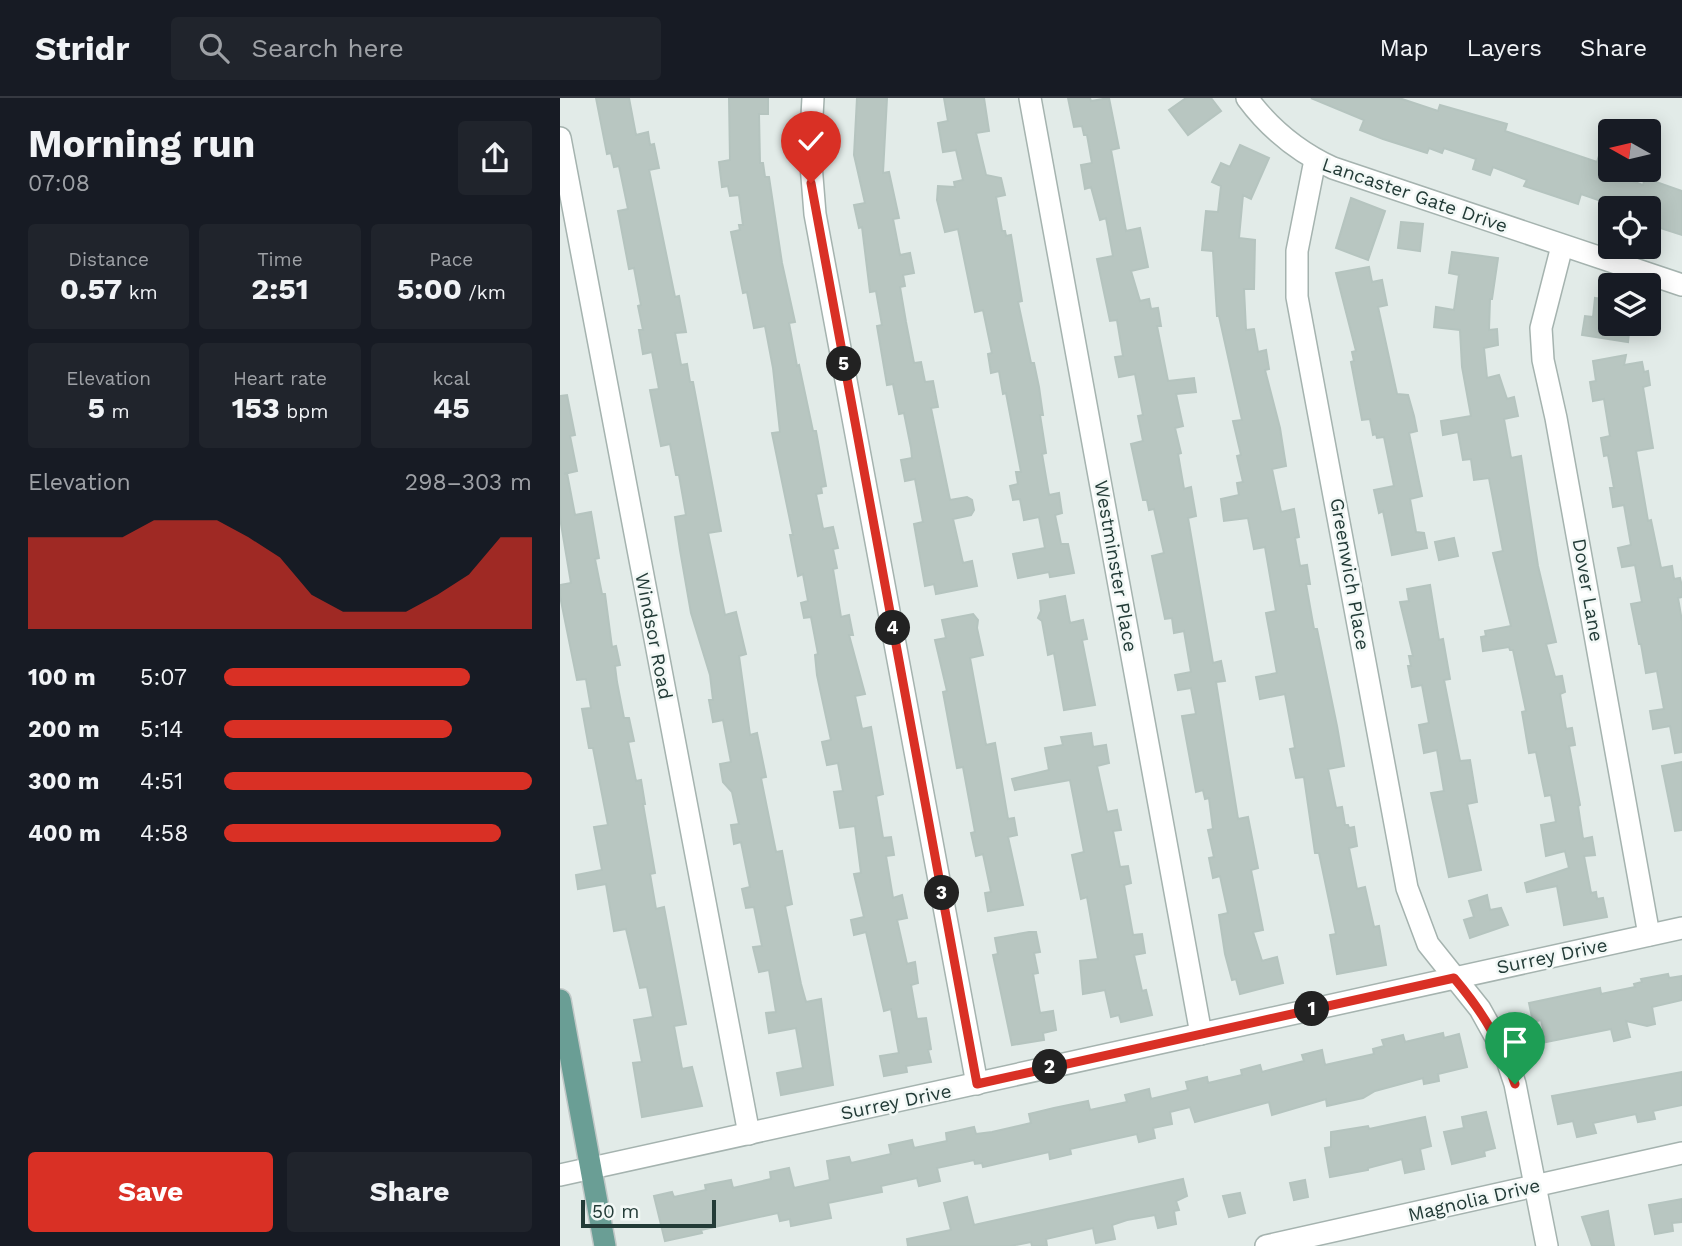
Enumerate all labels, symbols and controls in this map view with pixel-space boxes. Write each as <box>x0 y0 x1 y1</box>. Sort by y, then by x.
search box <box>171 17 661 80</box>
text: Stridr <box>35 29 129 68</box>
icon: search <box>195 29 233 67</box>
text: Search here <box>251 33 404 63</box>
text: Map <box>1380 34 1428 62</box>
text: Layers <box>1466 34 1542 62</box>
text: Share <box>1580 34 1647 62</box>
pin <box>781 111 841 183</box>
north arrow <box>1598 119 1661 182</box>
map controls <box>1598 119 1661 336</box>
button: share <box>458 121 532 195</box>
text: Morning run <box>28 122 255 166</box>
icon: check <box>792 122 830 160</box>
street label: Lancaster Gate Drive <box>1319 152 1511 238</box>
text: 07:08 <box>28 170 90 197</box>
button: locate <box>1598 196 1661 259</box>
text: Distance <box>68 248 149 271</box>
text: Time <box>257 248 303 271</box>
text: Pace <box>429 248 473 271</box>
text: 0.57 <box>60 271 122 306</box>
text: 2:51 <box>251 271 309 306</box>
text: 5:00 <box>397 271 462 306</box>
button: layers <box>1598 273 1661 336</box>
text: km <box>122 281 158 304</box>
text: /km <box>462 281 506 304</box>
pin: 5 <box>826 346 862 382</box>
text: 5 <box>838 352 849 375</box>
text: Elevation <box>66 367 151 390</box>
text: Heart rate <box>233 367 327 390</box>
text: kcal <box>433 367 470 390</box>
text: 5 <box>88 390 105 425</box>
text: 153 <box>232 390 280 425</box>
text: 45 <box>433 390 470 425</box>
text: m <box>105 400 130 423</box>
text: bpm <box>280 400 328 423</box>
text: Elevation <box>28 469 131 496</box>
text: 298–303 m <box>405 469 532 496</box>
street label: Westminster Place <box>1090 478 1142 654</box>
street label: Greenwich Place <box>1325 496 1375 652</box>
street label: Dover Lane <box>1568 537 1608 643</box>
street label: Windsor Road <box>630 571 678 701</box>
pin: 4 <box>876 610 910 646</box>
text: 4 <box>886 616 899 639</box>
text: 100 m <box>28 664 96 691</box>
text: 5:07 <box>140 664 187 691</box>
text: 200 m <box>28 716 100 743</box>
text: 5:14 <box>140 716 183 743</box>
text: 300 m <box>28 768 99 795</box>
text: 4:51 <box>140 768 183 795</box>
text: 400 m <box>28 820 101 847</box>
text: 4:58 <box>140 820 188 847</box>
pin: 3 <box>924 876 960 910</box>
text: 3 <box>936 881 947 904</box>
street label: Surrey Drive <box>1495 933 1609 979</box>
pin: 1 <box>1294 992 1330 1026</box>
text: 1 <box>1307 997 1316 1020</box>
pin <box>1485 1012 1545 1084</box>
icon: arrive <box>1496 1023 1534 1061</box>
pin: 2 <box>1032 1049 1068 1084</box>
text: 2 <box>1044 1055 1055 1078</box>
street label: Surrey Drive <box>839 1079 953 1125</box>
button: Save <box>28 1152 273 1232</box>
button: Share <box>287 1152 532 1232</box>
street label: Magnolia Drive <box>1406 1174 1542 1226</box>
scale bar <box>581 1197 716 1229</box>
text: 50 m <box>592 1200 639 1223</box>

